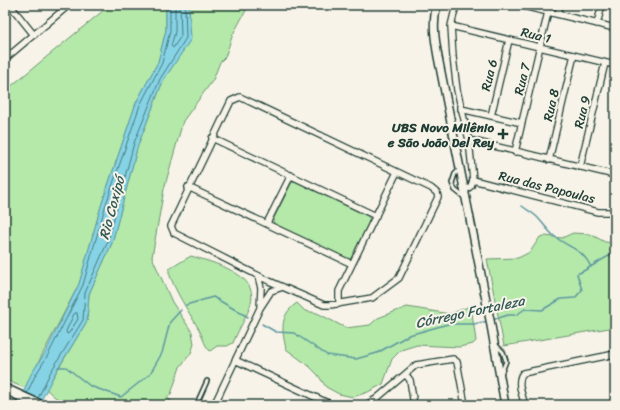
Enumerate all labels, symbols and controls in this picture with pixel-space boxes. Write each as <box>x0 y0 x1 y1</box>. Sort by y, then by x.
street label: Rua 1 <box>518 20 554 50</box>
street label: Rua 6 <box>474 57 504 93</box>
street label: Rua 7 <box>507 59 537 97</box>
street label: Rua 8 <box>536 86 566 123</box>
street label: Rua 9 <box>567 93 597 131</box>
place label: UBS Novo Milênio e São João Del Rey <box>387 116 495 154</box>
marker: UBS Novo Milênio e São João Del Rey <box>497 128 509 140</box>
street label: Rua das Papoulas <box>496 164 598 210</box>
water label: Rio Coxipó <box>92 171 133 242</box>
water label: Córrego Fortaleza <box>413 288 529 336</box>

